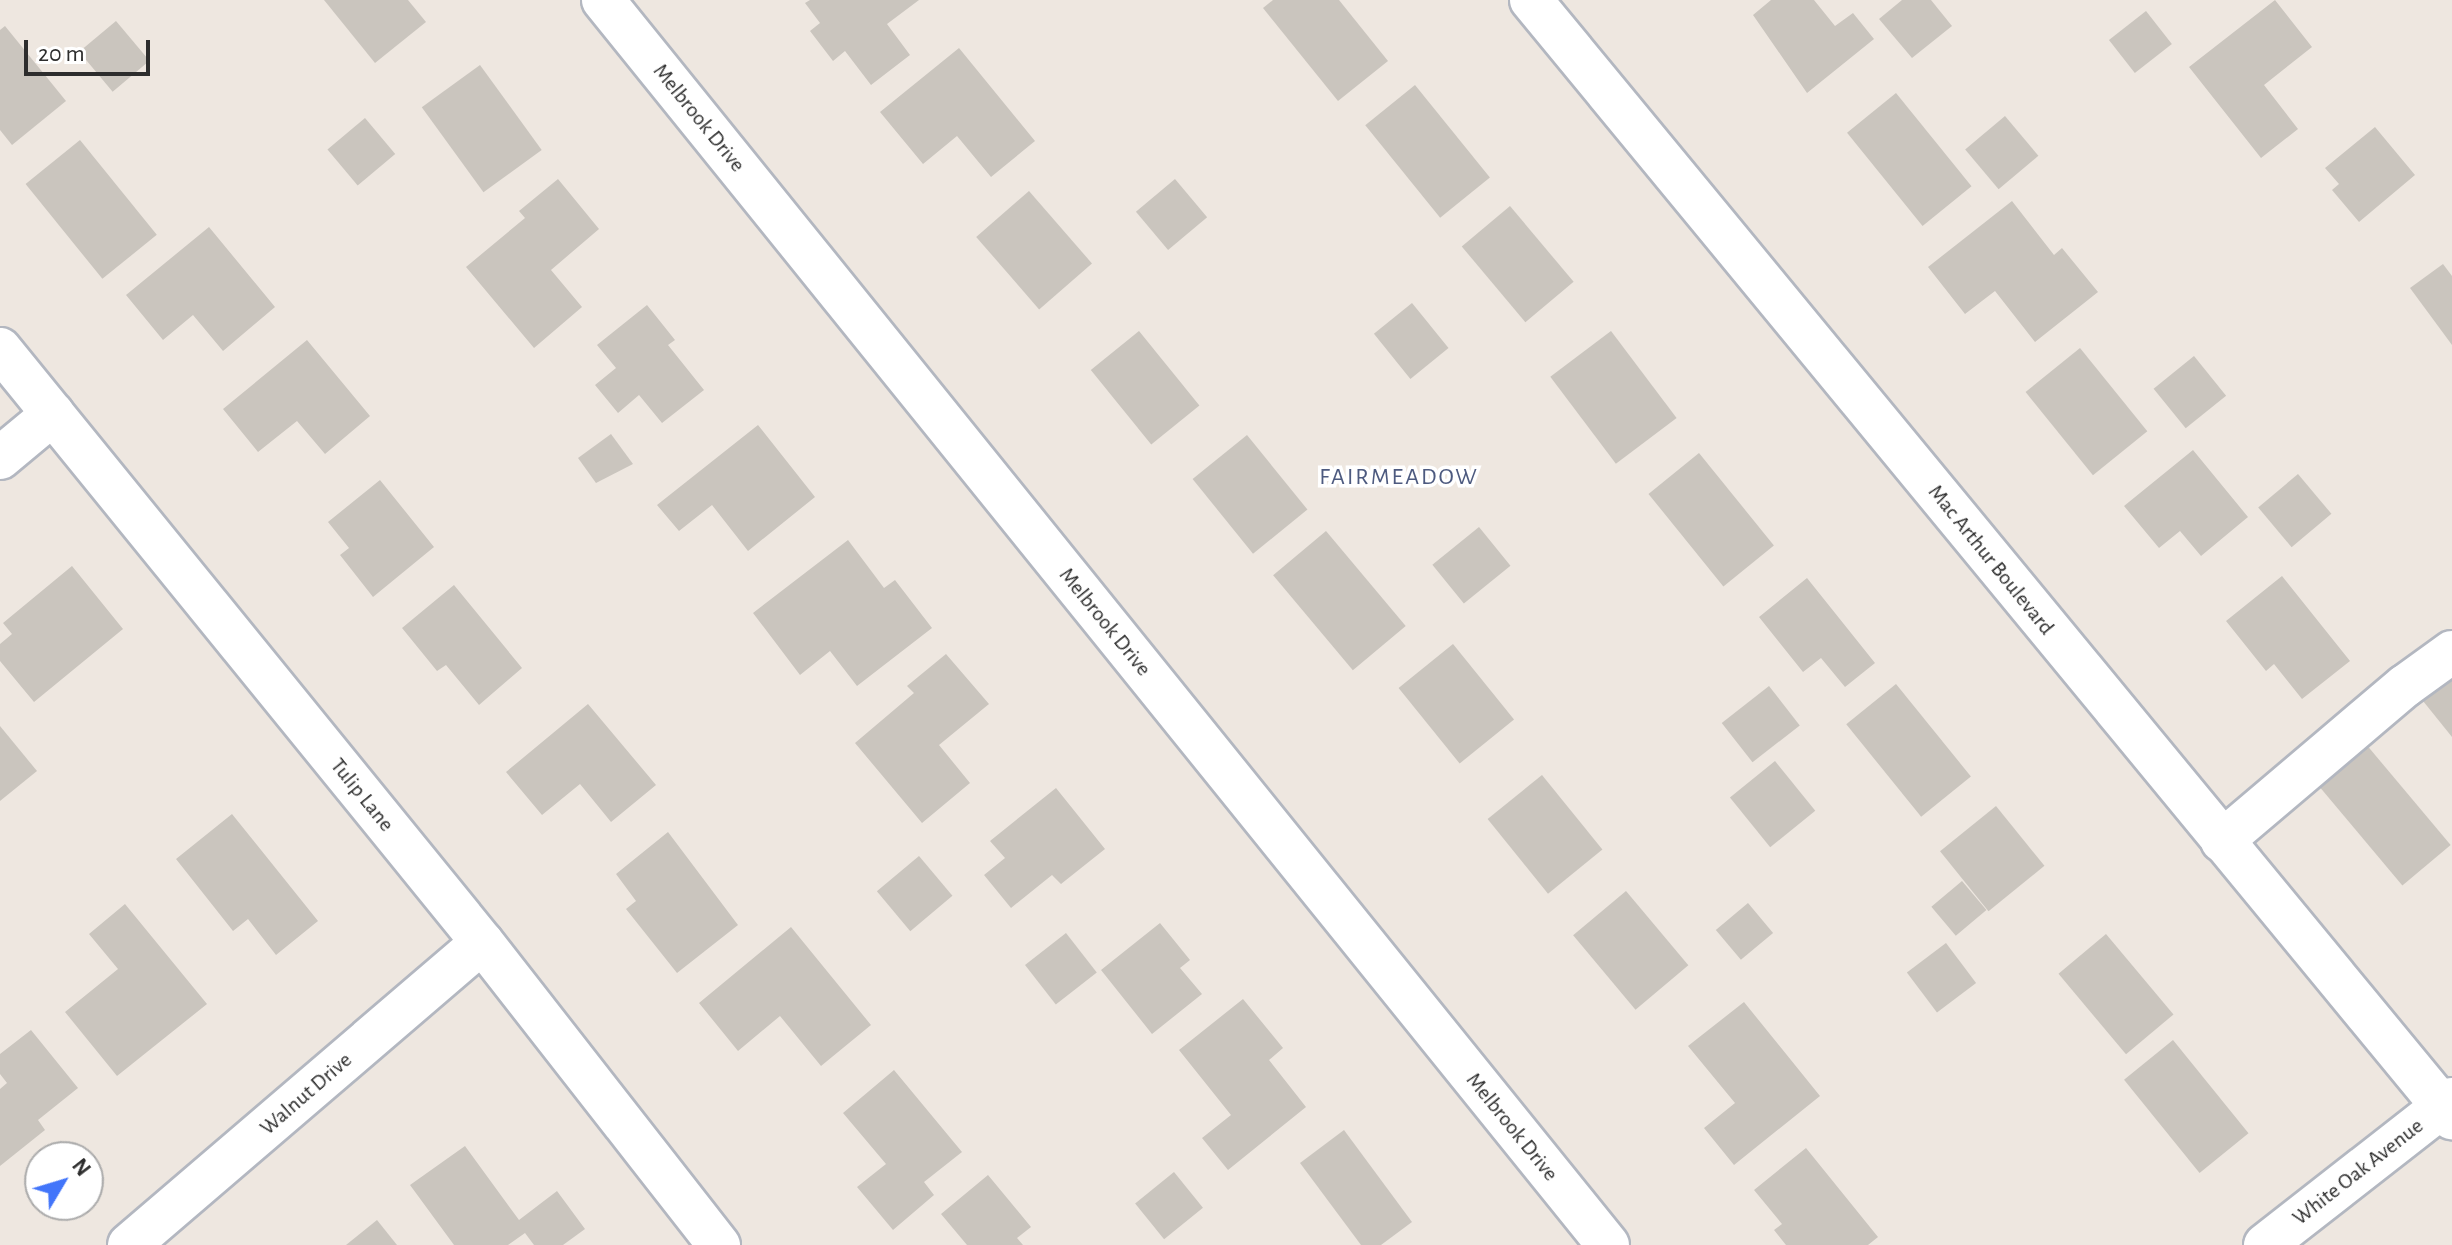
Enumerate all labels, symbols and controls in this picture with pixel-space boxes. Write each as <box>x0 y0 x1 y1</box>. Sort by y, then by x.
scale bar <box>28 24 154 74</box>
text: 20 m <box>38 42 85 66</box>
street label: Melbrook Drive <box>647 59 751 177</box>
district label: FAIRMEADOW <box>1319 464 1479 492</box>
street label: Mac Arthur Boulevard <box>1922 480 2060 640</box>
street label: Melbrook Drive <box>1053 563 1157 681</box>
street label: Tulip Lane <box>325 753 399 837</box>
street label: Walnut Drive <box>255 1047 357 1141</box>
street label: Melbrook Drive <box>1460 1068 1564 1186</box>
street label: White Oak Avenue <box>2287 1113 2429 1231</box>
north arrow <box>24 1141 104 1221</box>
text: N <box>68 1155 95 1180</box>

